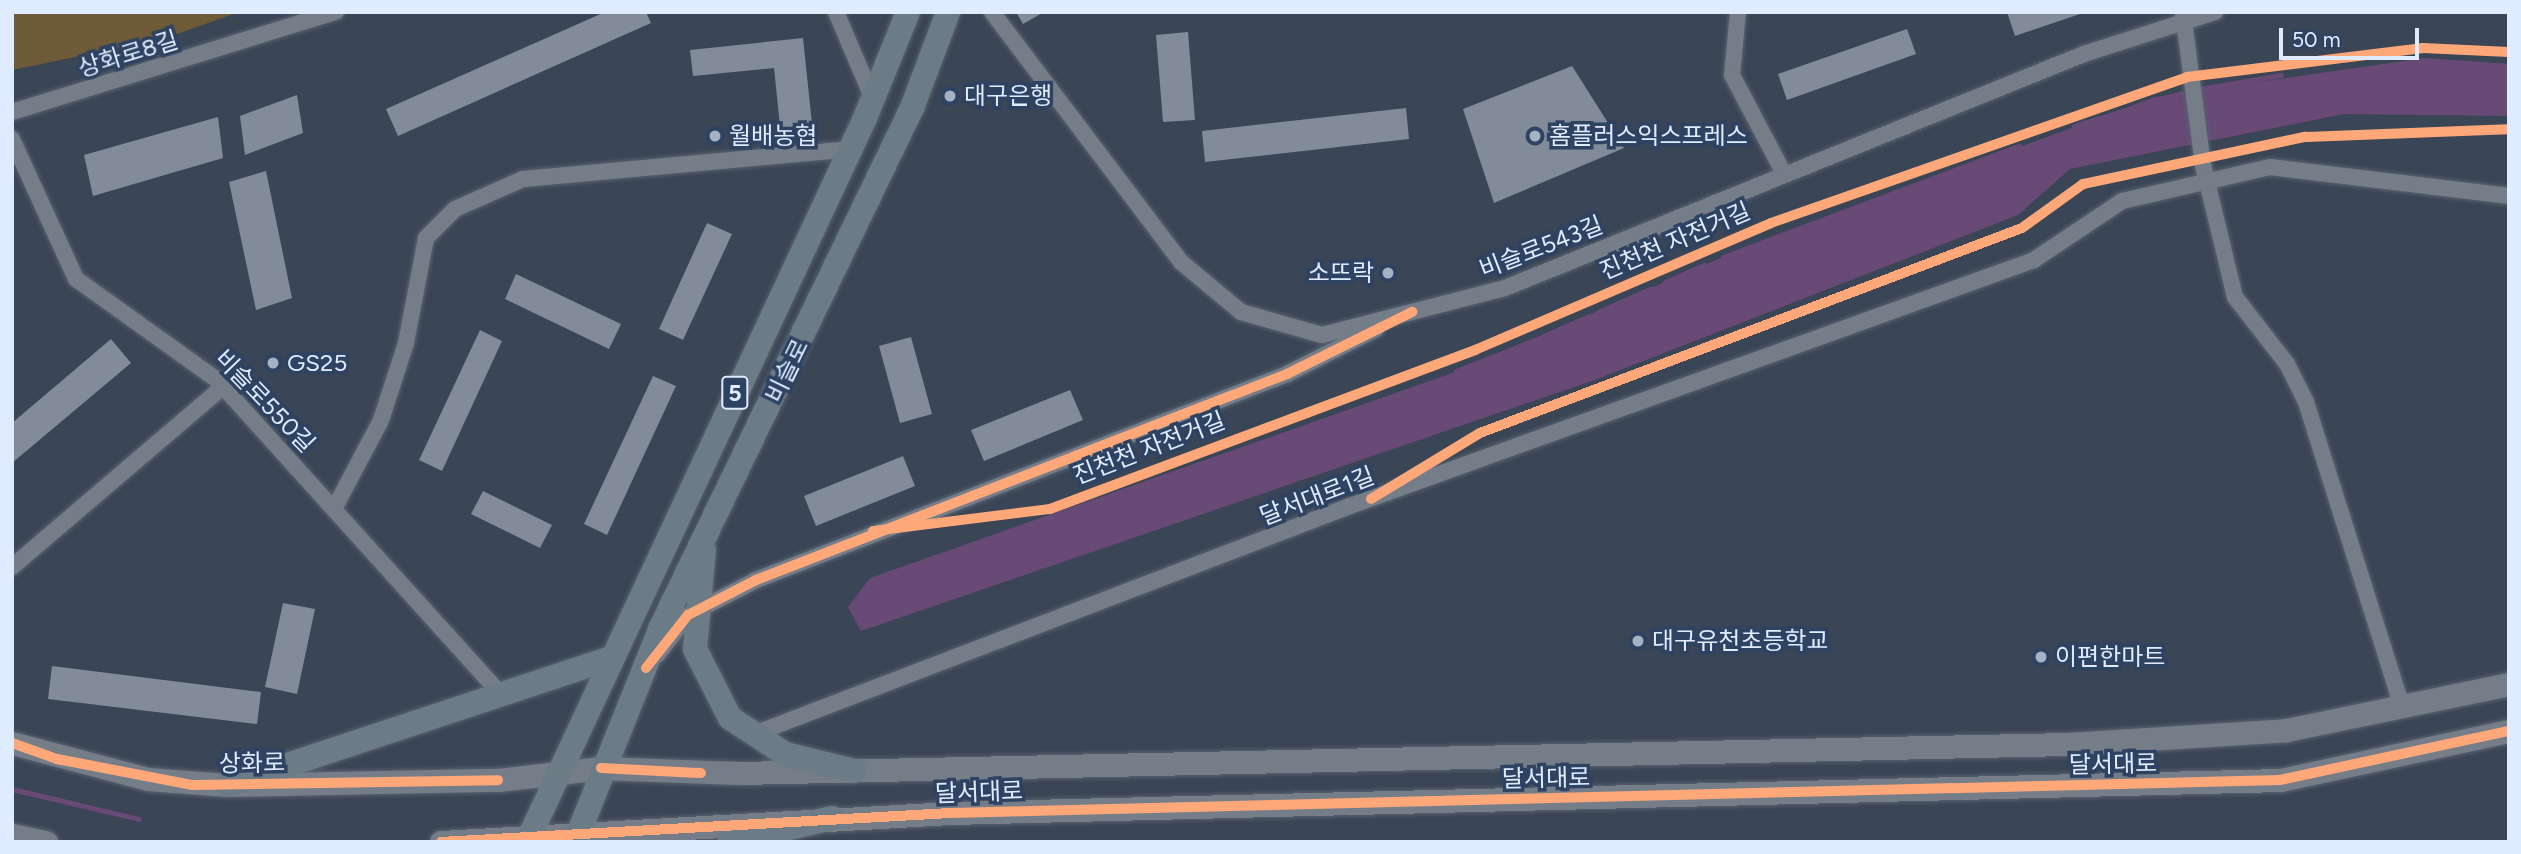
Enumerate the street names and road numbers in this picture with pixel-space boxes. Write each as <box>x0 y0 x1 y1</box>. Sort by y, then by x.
street label: 상화로8길 <box>75 25 181 83</box>
street label: 진천천 자전거길 <box>1596 196 1754 286</box>
street label: 비슬로543길 <box>1475 210 1607 284</box>
street label: 비슬로 <box>760 335 814 407</box>
street label: 비슬로550길 <box>209 344 321 458</box>
road number: 5 <box>721 374 749 412</box>
street label: 진천천 자전거길 <box>1069 406 1229 490</box>
street label: 달서대로1길 <box>1256 461 1378 531</box>
street label: 상화로 <box>219 748 285 778</box>
street label: 달서대로 <box>2069 749 2157 779</box>
street label: 달서대로 <box>1502 763 1590 793</box>
street label: 달서대로 <box>934 776 1024 808</box>

